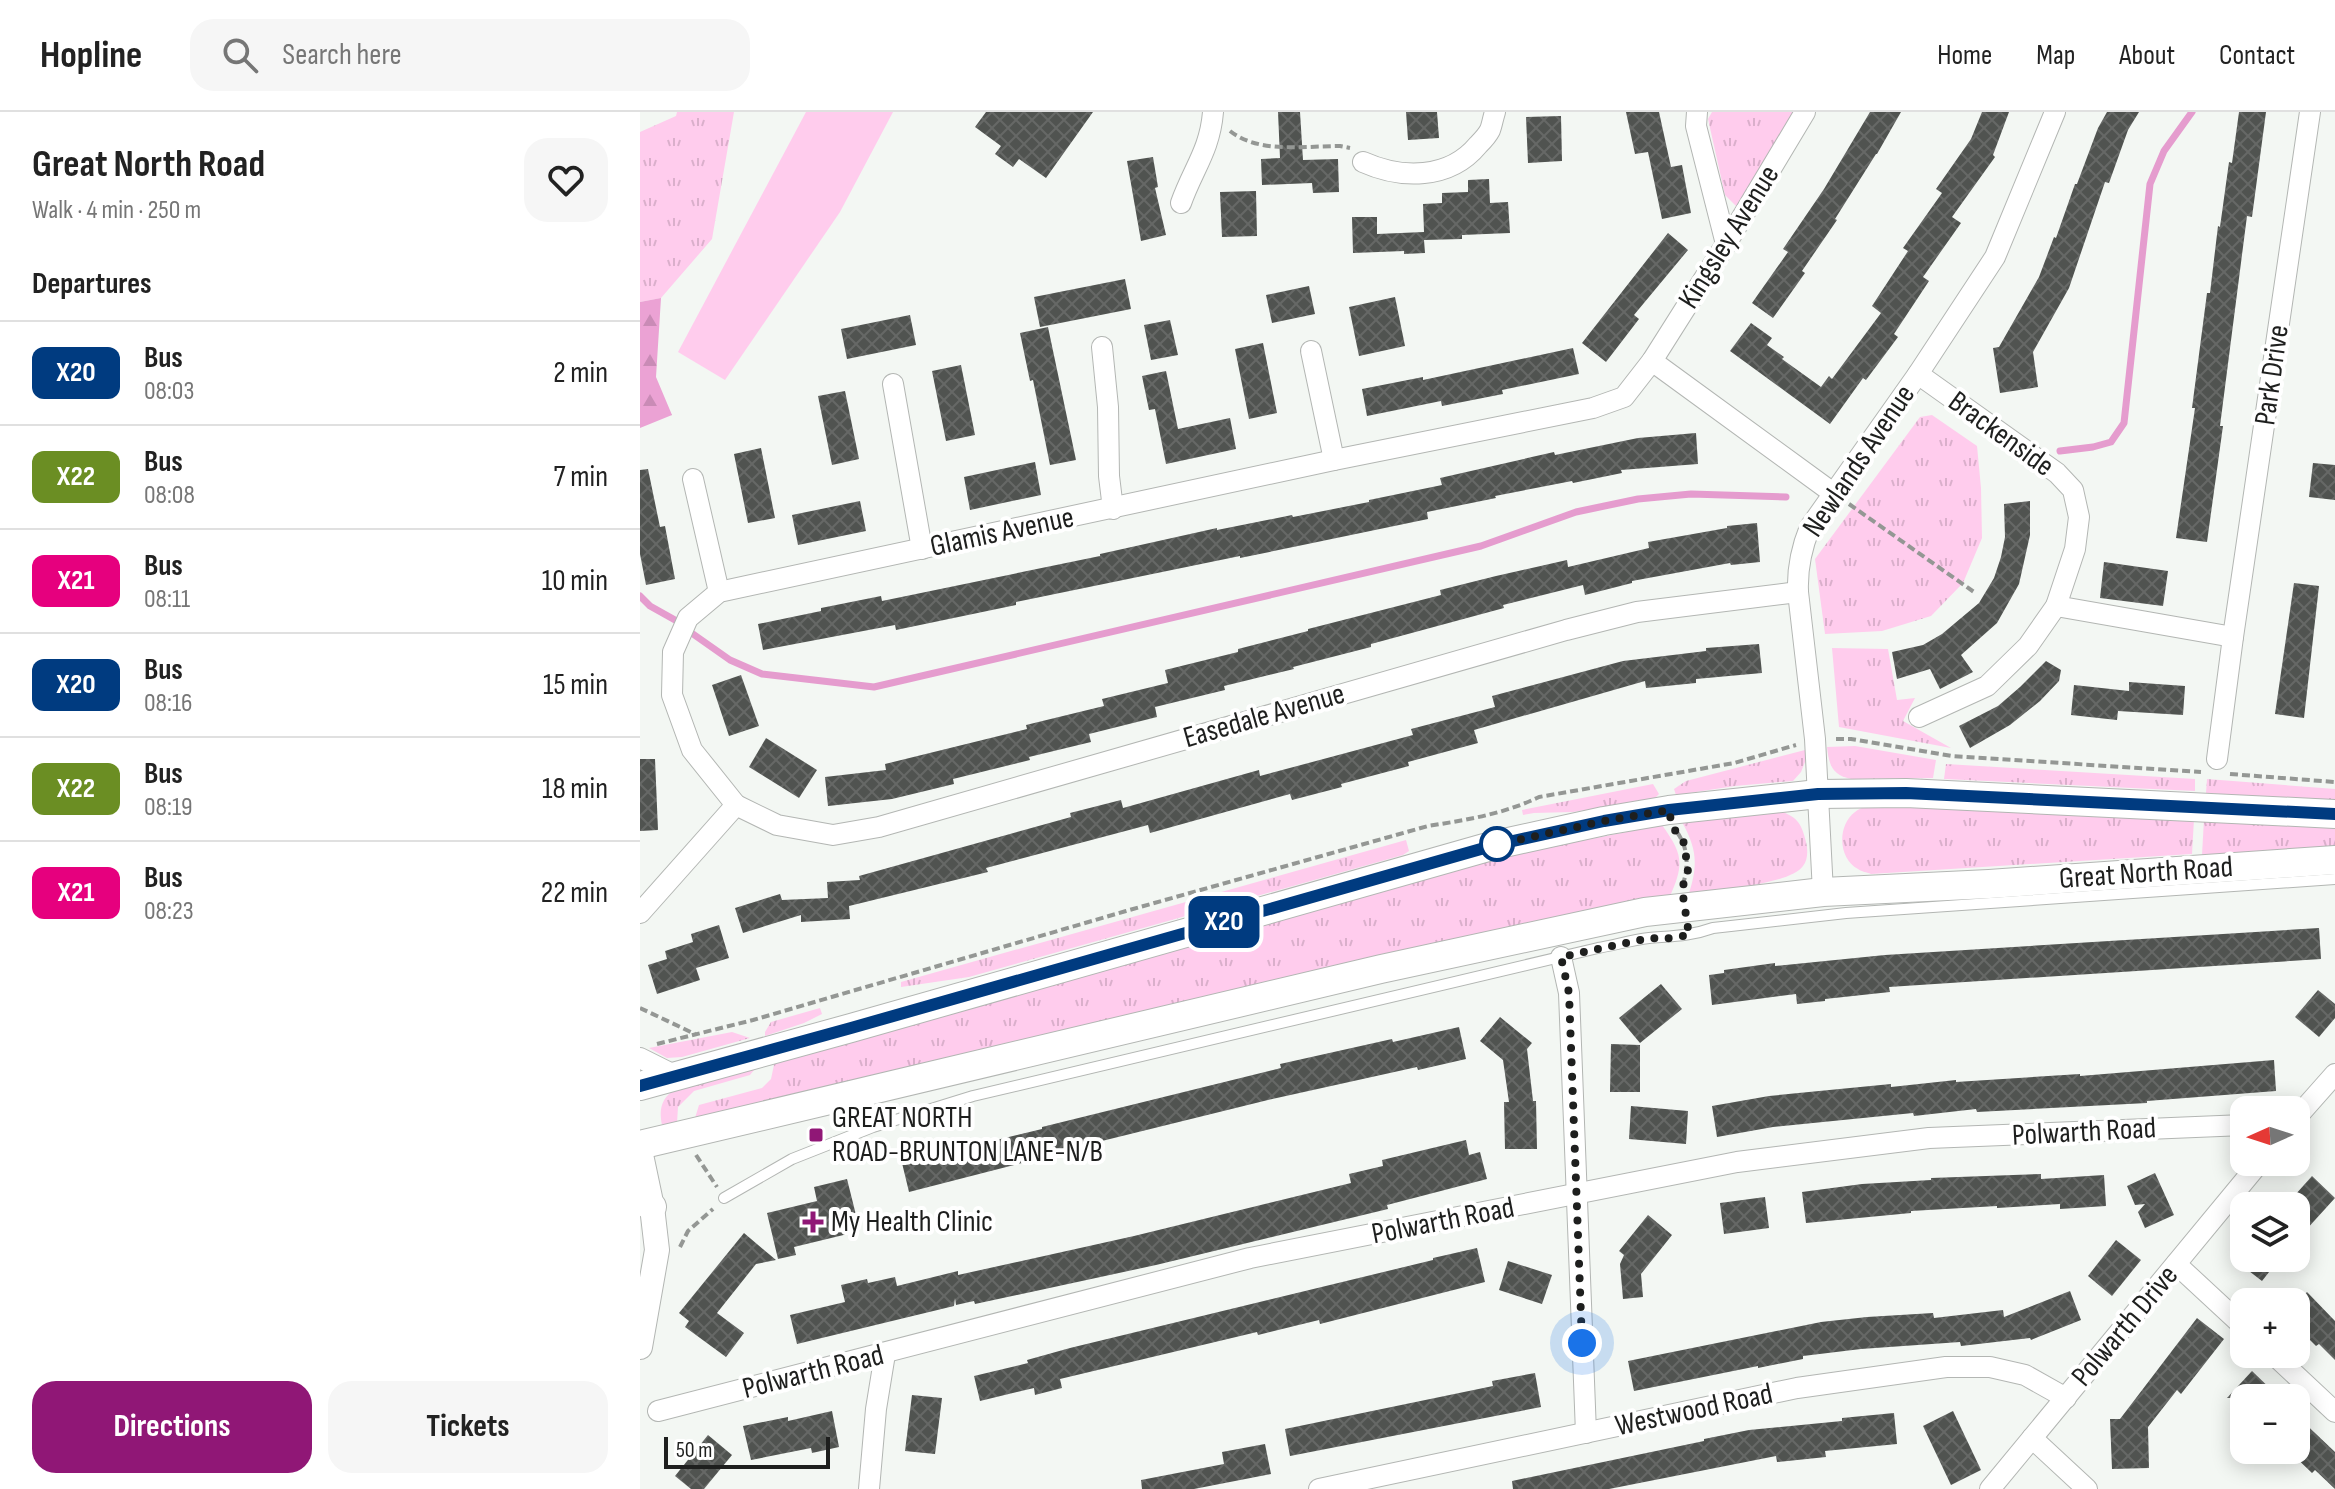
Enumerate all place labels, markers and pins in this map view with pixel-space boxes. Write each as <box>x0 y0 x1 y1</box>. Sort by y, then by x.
unlabelled marker <box>1480 827 1514 861</box>
place label: GREAT NORTH ROAD-BRUNTON LANE-N/B <box>832 1100 1103 1170</box>
marker: GREAT NORTH ROAD-BRUNTON LANE-N/B <box>807 1126 825 1144</box>
place label: My Health Clinic <box>831 1204 993 1240</box>
marker: My Health Clinic <box>802 1211 824 1233</box>

